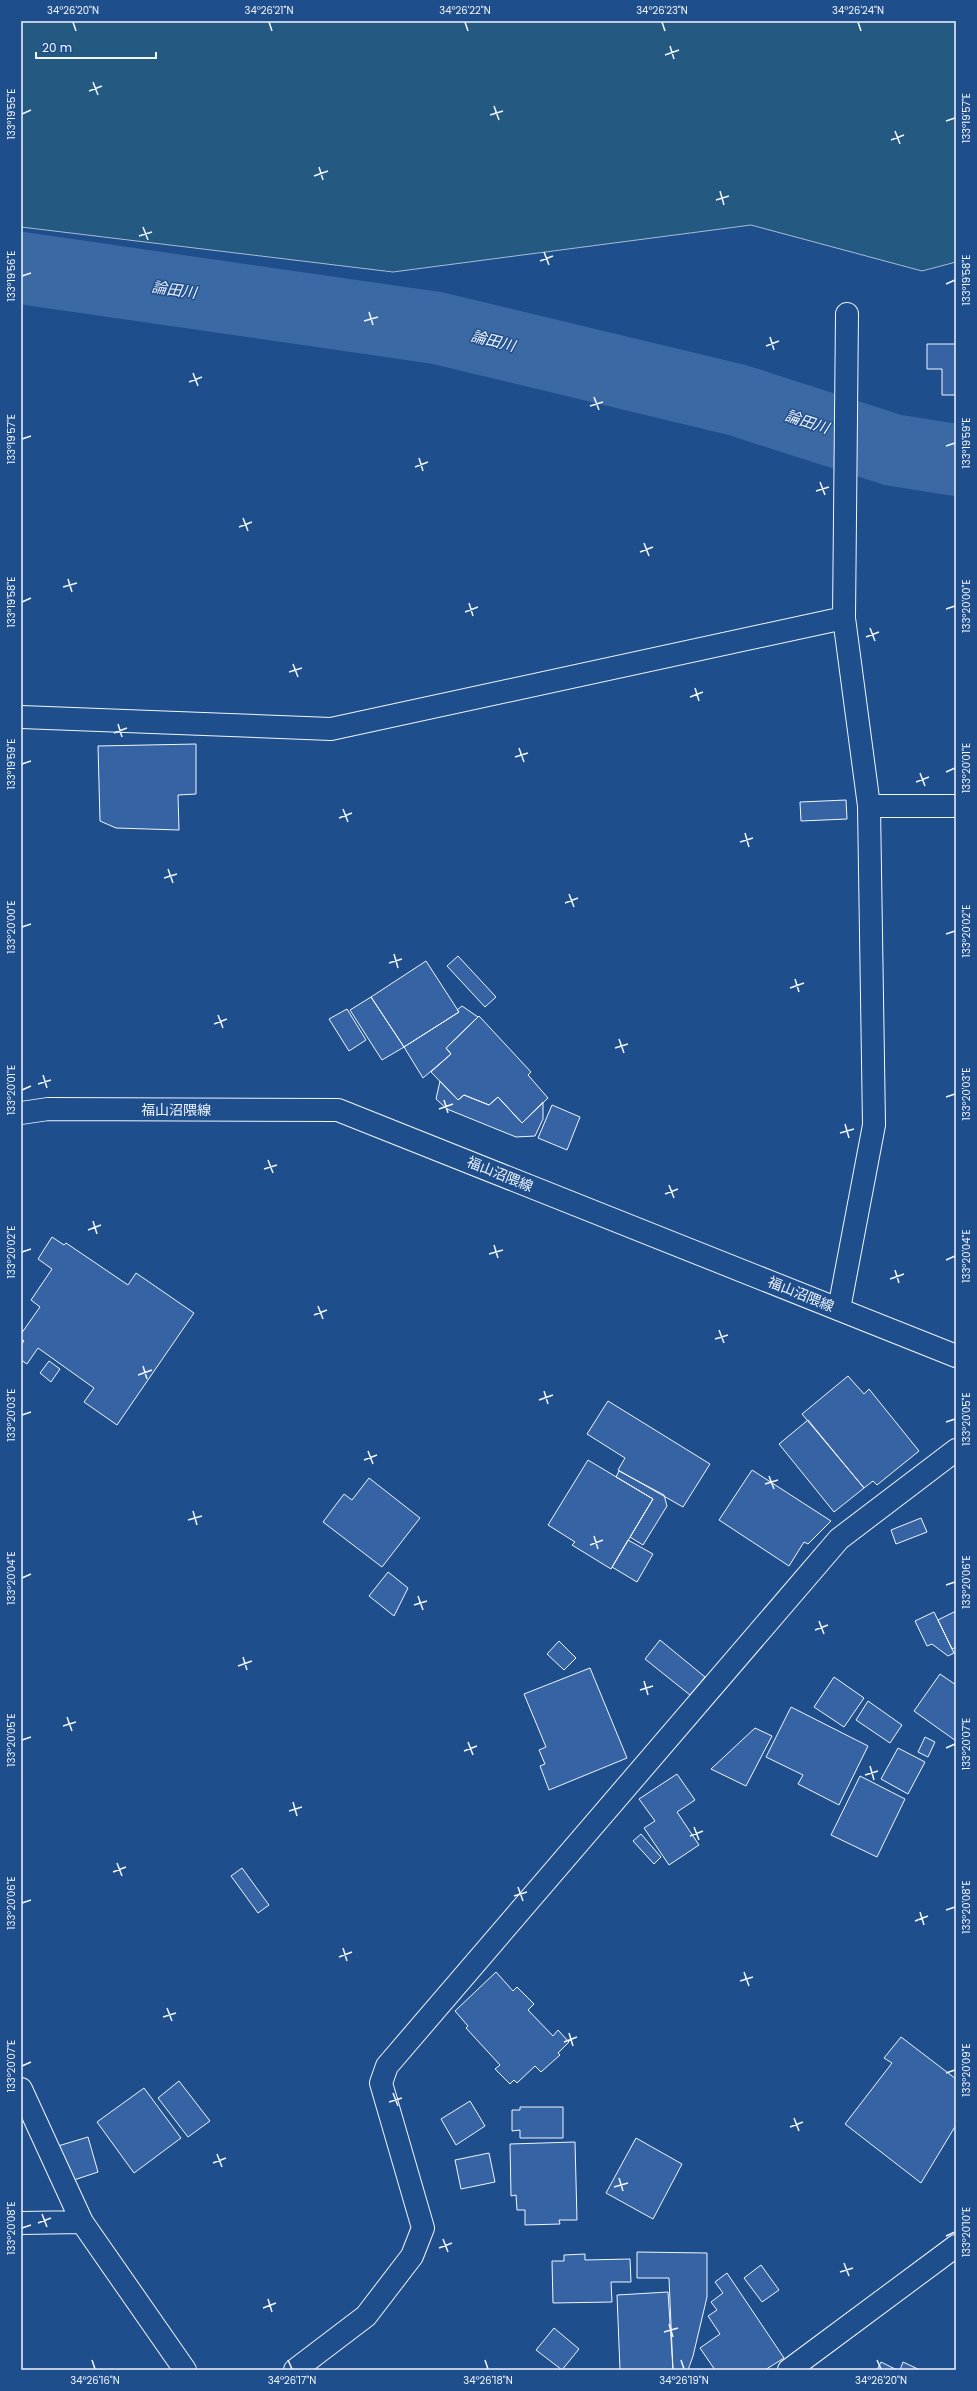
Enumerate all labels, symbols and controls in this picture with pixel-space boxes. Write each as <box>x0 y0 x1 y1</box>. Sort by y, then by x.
text: 34°26'20"N <box>47 3 99 18</box>
text: 34°26'21"N <box>245 3 293 18</box>
text: 34°26'22"N <box>439 3 491 18</box>
text: 34°26'23"N <box>636 3 688 18</box>
text: 34°26'24"N <box>832 3 884 18</box>
scale bar <box>36 34 156 60</box>
text: 20 m <box>42 39 72 56</box>
text: 133°19'55"E <box>4 89 19 139</box>
text: 133°19'57"E <box>959 93 974 143</box>
text: 133°19'56"E <box>4 251 19 301</box>
text: 133°19'58"E <box>959 255 974 305</box>
water label: 論田川 <box>150 276 200 303</box>
water label: 論田川 <box>469 325 519 357</box>
water label: 論田川 <box>783 405 834 439</box>
text: 133°19'57"E <box>4 414 19 464</box>
text: 133°19'59"E <box>959 418 974 468</box>
text: 133°19'58"E <box>4 577 19 627</box>
text: 133°20'00"E <box>959 579 974 633</box>
text: 133°19'59"E <box>4 739 19 789</box>
text: 133°20'01"E <box>959 743 974 793</box>
text: 133°20'00"E <box>4 900 19 954</box>
text: 133°20'02"E <box>959 905 974 957</box>
text: 133°20'01"E <box>4 1065 19 1115</box>
text: 133°20'03"E <box>959 1068 974 1120</box>
street label: 福山沼隈線 <box>141 1100 211 1120</box>
street label: 福山沼隈線 <box>464 1152 536 1196</box>
text: 133°20'02"E <box>4 1226 19 1278</box>
text: 133°20'04"E <box>959 1229 974 1283</box>
street label: 福山沼隈線 <box>765 1272 837 1316</box>
text: 133°20'03"E <box>4 1389 19 1441</box>
text: 133°20'05"E <box>959 1392 974 1446</box>
text: 133°20'04"E <box>4 1551 19 1605</box>
text: 133°20'06"E <box>959 1555 974 1609</box>
text: 133°20'05"E <box>4 1713 19 1767</box>
text: 133°20'07"E <box>959 1718 974 1770</box>
text: 133°20'06"E <box>4 1876 19 1930</box>
text: 133°20'08"E <box>959 1880 974 1934</box>
text: 133°20'07"E <box>4 2040 19 2092</box>
text: 133°20'09"E <box>959 2043 974 2097</box>
text: 133°20'08"E <box>4 2201 19 2255</box>
text: 133°20'10"E <box>959 2207 974 2257</box>
text: 34°26'16"N <box>70 2373 120 2388</box>
text: 34°26'17"N <box>268 2373 316 2388</box>
text: 34°26'18"N <box>463 2373 513 2388</box>
text: 34°26'19"N <box>659 2373 709 2388</box>
text: 34°26'20"N <box>855 2373 907 2388</box>

